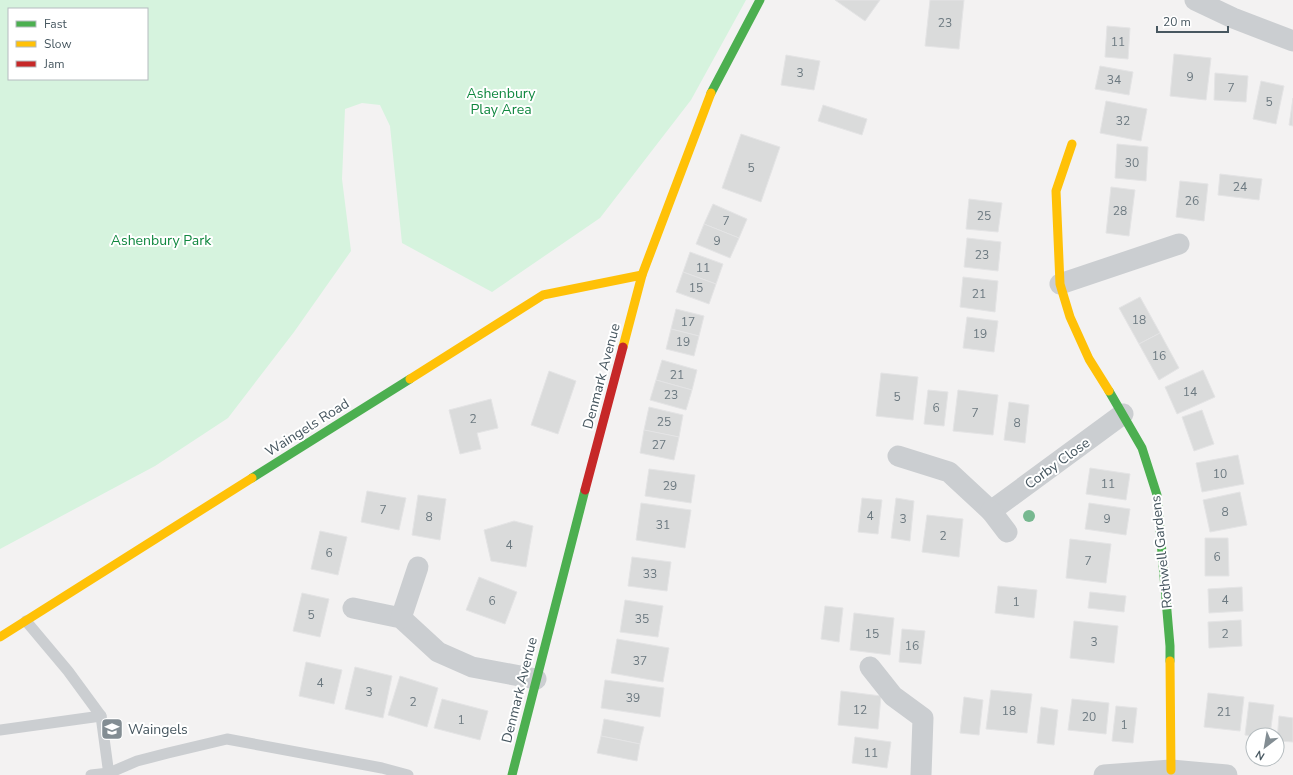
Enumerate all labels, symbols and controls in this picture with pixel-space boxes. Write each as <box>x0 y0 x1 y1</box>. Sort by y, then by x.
legend <box>8 8 148 80</box>
scale bar <box>1157 8 1228 34</box>
text: 20 m <box>1163 14 1191 30</box>
house number: 23 <box>938 15 952 31</box>
text: Fast <box>44 16 67 32</box>
house number: 11 <box>1111 34 1125 50</box>
text: Slow <box>44 36 72 52</box>
text: Jam <box>43 56 65 72</box>
house number: 3 <box>796 65 804 81</box>
house number: 9 <box>1186 69 1194 85</box>
house number: 34 <box>1107 72 1121 88</box>
house number: 7 <box>1227 80 1235 96</box>
park label: Ashenbury Play Area <box>467 84 536 119</box>
house number: 5 <box>1265 94 1273 110</box>
house number: 32 <box>1116 113 1130 129</box>
house number: 30 <box>1125 155 1139 171</box>
house number: 5 <box>747 160 755 176</box>
house number: 24 <box>1233 179 1247 195</box>
house number: 26 <box>1185 193 1199 209</box>
house number: 28 <box>1113 203 1127 219</box>
house number: 25 <box>977 208 991 224</box>
house number: 7 <box>722 213 730 229</box>
park label: Ashenbury Park <box>111 231 212 250</box>
house number: 9 <box>713 233 721 249</box>
house number: 23 <box>975 247 989 263</box>
house number: 11 <box>696 260 710 276</box>
house number: 15 <box>689 280 703 296</box>
house number: 21 <box>972 286 986 302</box>
house number: 18 <box>1132 312 1146 328</box>
house number: 17 <box>681 314 695 330</box>
street label: Denmark Avenue <box>578 321 625 431</box>
house number: 19 <box>973 326 987 342</box>
house number: 19 <box>676 334 690 350</box>
house number: 16 <box>1152 348 1166 364</box>
house number: 21 <box>670 367 684 383</box>
house number: 14 <box>1183 384 1197 400</box>
house number: 23 <box>664 387 678 403</box>
house number: 5 <box>893 389 901 405</box>
street label: Waingels Road <box>262 394 353 461</box>
house number: 6 <box>932 400 940 416</box>
house number: 7 <box>971 405 979 421</box>
house number: 2 <box>469 411 477 427</box>
house number: 25 <box>657 414 671 430</box>
house number: 8 <box>1013 415 1021 431</box>
street label: Corby Close <box>1021 433 1094 493</box>
house number: 27 <box>652 437 666 453</box>
house number: 10 <box>1213 466 1227 482</box>
house number: 11 <box>1101 476 1115 492</box>
house number: 29 <box>663 478 677 494</box>
street label: Rothwell Gardens <box>1146 494 1177 609</box>
house number: 7 <box>379 502 387 518</box>
house number: 8 <box>1221 504 1229 520</box>
house number: 4 <box>866 508 874 524</box>
house number: 8 <box>425 509 433 525</box>
house number: 3 <box>899 511 907 527</box>
house number: 9 <box>1103 511 1111 527</box>
house number: 31 <box>656 517 670 533</box>
house number: 2 <box>939 528 947 544</box>
house number: 4 <box>505 537 513 553</box>
house number: 6 <box>325 545 333 561</box>
house number: 6 <box>1213 549 1221 565</box>
house number: 7 <box>1084 553 1092 569</box>
house number: 33 <box>643 566 657 582</box>
house number: 4 <box>1221 592 1229 608</box>
house number: 6 <box>488 593 496 609</box>
house number: 1 <box>1012 594 1020 610</box>
house number: 5 <box>307 607 315 623</box>
house number: 35 <box>635 611 649 627</box>
house number: 15 <box>865 626 879 642</box>
house number: 2 <box>1221 626 1229 642</box>
house number: 3 <box>1090 634 1098 650</box>
street label: Denmark Avenue <box>497 635 542 745</box>
house number: 16 <box>905 638 919 654</box>
house number: 37 <box>633 653 647 669</box>
house number: 4 <box>316 675 324 691</box>
house number: 3 <box>365 684 373 700</box>
house number: 39 <box>626 690 640 706</box>
house number: 2 <box>409 694 417 710</box>
house number: 12 <box>853 702 867 718</box>
house number: 18 <box>1002 703 1016 719</box>
house number: 21 <box>1217 704 1231 720</box>
house number: 20 <box>1082 709 1096 725</box>
house number: 1 <box>457 712 465 728</box>
school or university icon: Waingels <box>99 716 125 742</box>
house number: 1 <box>1120 717 1128 733</box>
place label: Waingels <box>128 720 188 739</box>
north arrow <box>1245 727 1285 767</box>
house number: 11 <box>864 745 878 761</box>
text: N <box>1253 747 1267 764</box>

